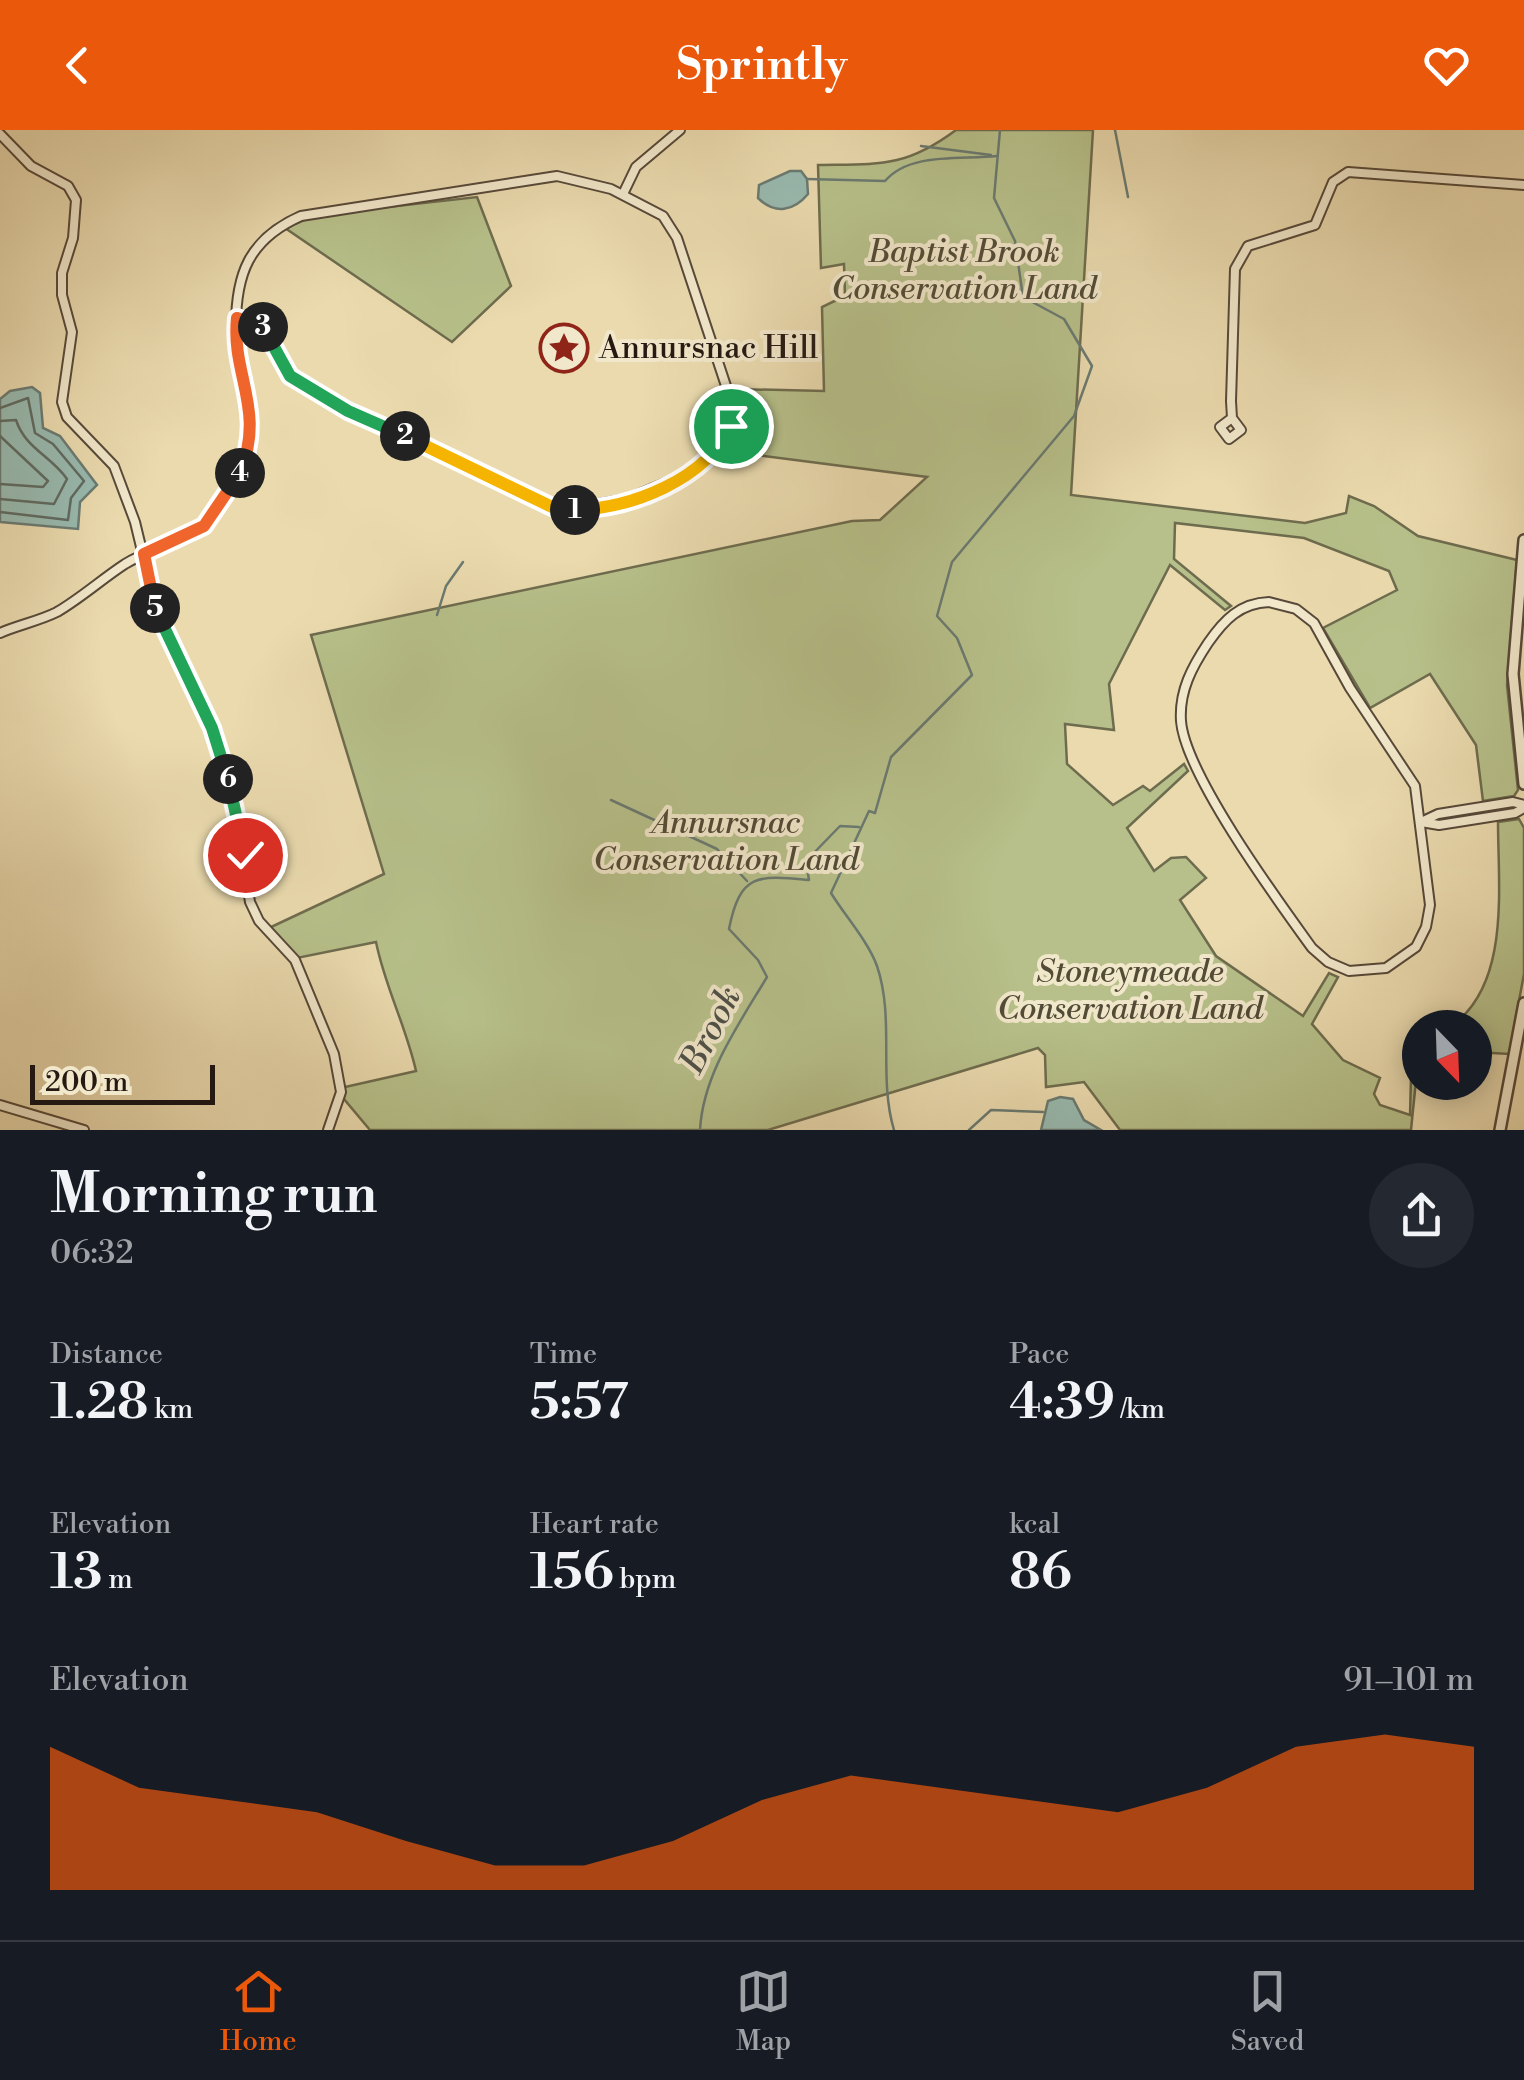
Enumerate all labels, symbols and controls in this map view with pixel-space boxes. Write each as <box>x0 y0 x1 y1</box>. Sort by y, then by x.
text: Sprintly <box>676 37 848 94</box>
icon: back <box>50 38 105 93</box>
icon: heart <box>1419 38 1474 93</box>
park label: Baptist Brook Conservation Land <box>831 232 1099 309</box>
pin: 3 <box>238 302 288 352</box>
text: 3 <box>255 309 271 344</box>
place icon: Annursnac Hill <box>538 322 590 374</box>
place label: Annursnac Hill <box>598 328 819 368</box>
pin <box>689 384 774 469</box>
icon: arrive <box>704 399 759 454</box>
pin: 2 <box>380 411 430 461</box>
text: 2 <box>396 418 414 453</box>
pin: 4 <box>215 448 265 498</box>
text: 4 <box>231 455 249 490</box>
pin: 1 <box>550 485 600 535</box>
text: 1 <box>568 492 582 527</box>
pin: 5 <box>130 583 180 633</box>
text: 5 <box>146 590 164 625</box>
pin: 6 <box>203 754 253 804</box>
text: 6 <box>219 761 237 796</box>
park label: Annursnac Conservation Land <box>593 803 861 880</box>
pin <box>203 813 288 898</box>
icon: check <box>218 828 273 883</box>
park label: Stoneymeade Conservation Land <box>997 952 1265 1029</box>
water label: Brook <box>670 979 751 1082</box>
north arrow <box>1402 1010 1492 1100</box>
map controls <box>1402 1010 1492 1100</box>
scale bar <box>30 1060 215 1104</box>
text: 200 m <box>45 1065 128 1100</box>
text: Morning run <box>50 1161 378 1230</box>
button: share <box>1369 1163 1474 1268</box>
text: 06:32 <box>50 1233 134 1273</box>
text: Distance <box>50 1337 163 1372</box>
text: Time <box>530 1337 597 1372</box>
text: Pace <box>1009 1337 1069 1372</box>
text: 1.28 <box>50 1372 148 1434</box>
text: 5:57 <box>530 1372 629 1434</box>
text: 4:39 <box>1009 1372 1115 1434</box>
text: km <box>148 1392 193 1427</box>
text: /km <box>1115 1392 1165 1427</box>
text: Elevation <box>50 1507 171 1542</box>
text: Heart rate <box>530 1507 659 1542</box>
text: kcal <box>1009 1507 1060 1542</box>
text: 13 <box>50 1542 102 1604</box>
text: 156 <box>530 1542 614 1604</box>
text: 86 <box>1009 1542 1072 1604</box>
text: m <box>102 1562 133 1597</box>
text: bpm <box>614 1562 676 1597</box>
text: Elevation <box>50 1660 189 1700</box>
text: 91–101 m <box>1343 1660 1474 1700</box>
tab: Home <box>220 1964 297 2059</box>
tab: Map <box>736 1964 791 2059</box>
tab: Saved <box>1231 1964 1304 2059</box>

